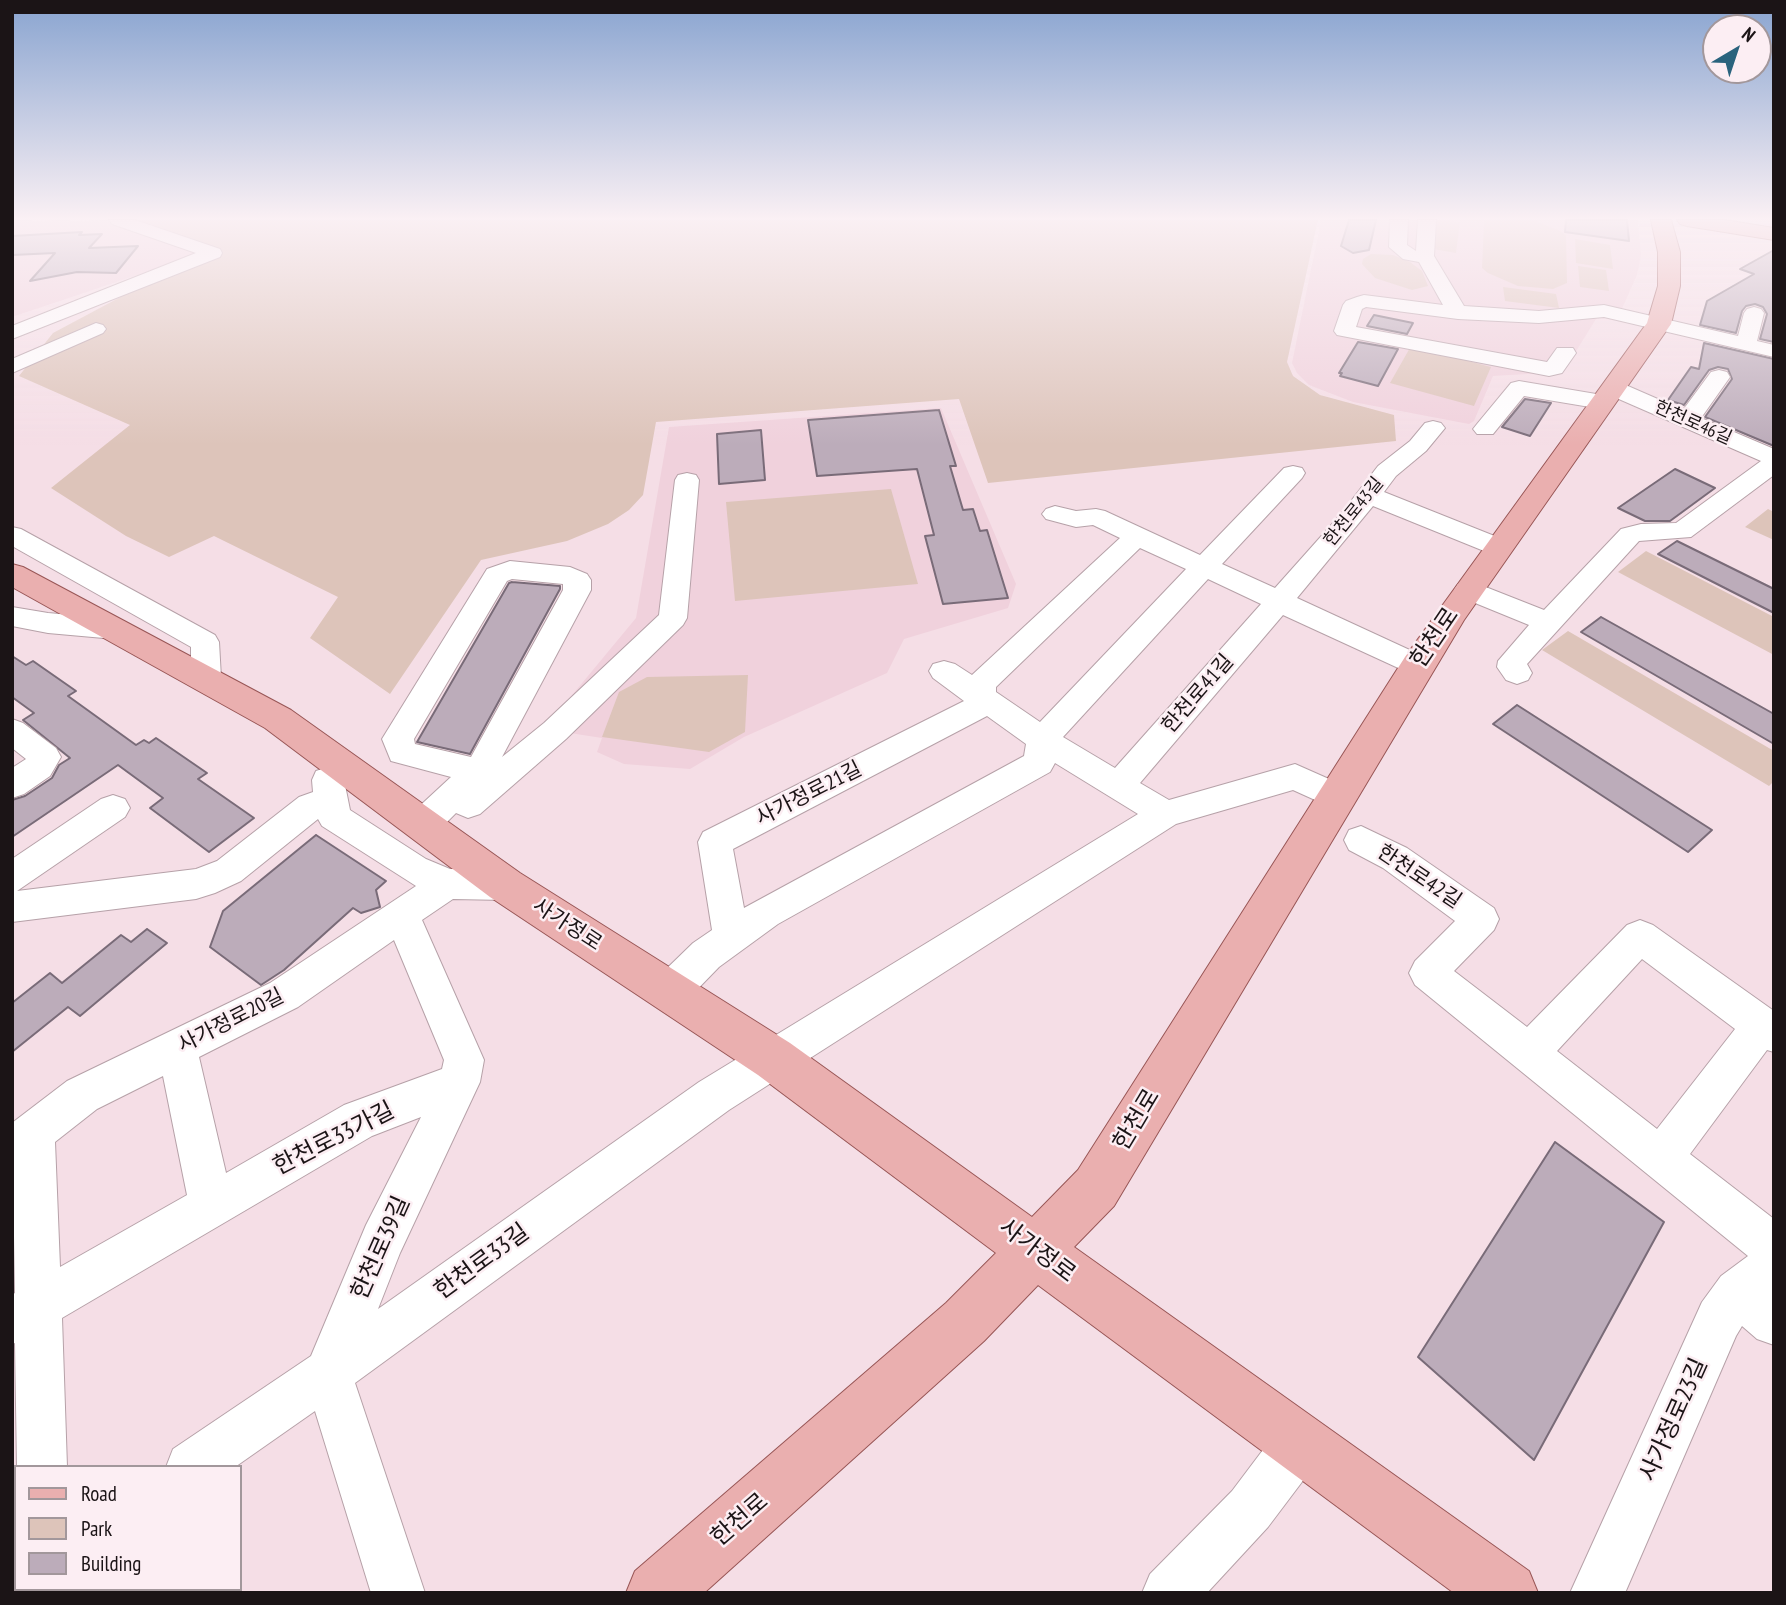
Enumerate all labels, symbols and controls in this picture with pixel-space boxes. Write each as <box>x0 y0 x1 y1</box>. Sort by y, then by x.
north arrow <box>1702 14 1772 84</box>
text: N <box>1737 22 1760 47</box>
street label: 한천로46길 <box>1651 396 1735 450</box>
street label: 한천로43길 <box>1320 473 1388 551</box>
street label: 한천로 <box>1405 602 1465 674</box>
street label: 한천로41길 <box>1157 649 1239 739</box>
street label: 사가정로21길 <box>752 757 866 831</box>
street label: 한천로42길 <box>1372 840 1466 914</box>
street label: 사가정로 <box>528 893 606 957</box>
street label: 사가정로20길 <box>174 984 288 1058</box>
street label: 한천로 <box>1108 1084 1166 1156</box>
street label: 한천로33가길 <box>269 1096 399 1182</box>
street label: 한천로39길 <box>345 1192 417 1304</box>
street label: 사가정로 <box>993 1213 1081 1289</box>
street label: 한천로33길 <box>429 1218 535 1306</box>
street label: 사가정로23길 <box>1634 1354 1714 1486</box>
legend <box>14 1465 242 1591</box>
text: Road <box>81 1480 117 1507</box>
street label: 한천로 <box>706 1487 774 1553</box>
text: Park <box>81 1515 112 1542</box>
text: Building <box>81 1550 141 1577</box>

